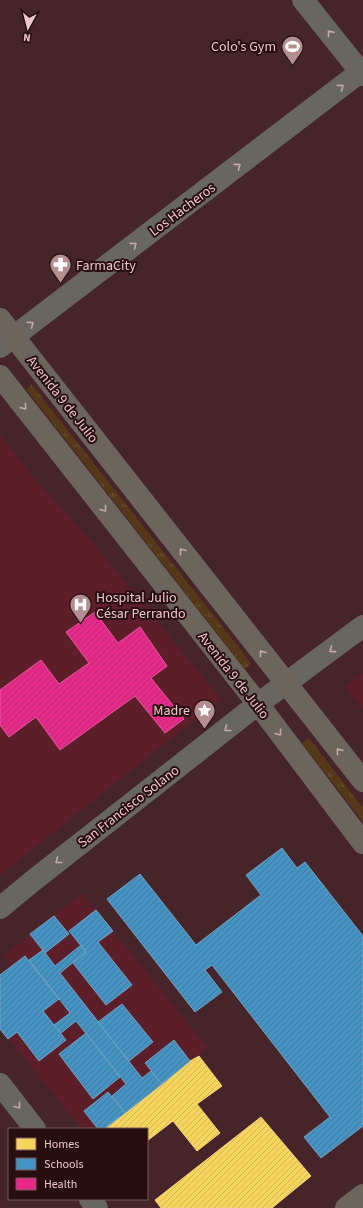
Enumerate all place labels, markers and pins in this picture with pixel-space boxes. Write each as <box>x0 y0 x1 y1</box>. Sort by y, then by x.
sports icon: Colo's Gym <box>279 33 305 66</box>
place label: Colo's Gym <box>211 37 276 57</box>
pharmacy icon: FarmaCity <box>47 252 73 285</box>
place label: FarmaCity <box>76 256 136 276</box>
place label: Hospital Julio César Perrando <box>96 588 186 624</box>
hospital icon: Hospital Julio César Perrando <box>67 592 93 625</box>
place icon: Madre <box>192 697 218 730</box>
place label: Madre <box>153 701 190 721</box>

